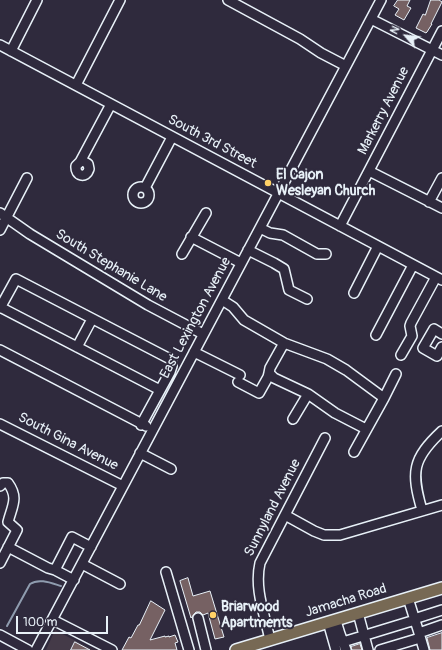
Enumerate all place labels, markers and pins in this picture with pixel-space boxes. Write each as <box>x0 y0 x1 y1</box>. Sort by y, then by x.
place label: El Cajon Wesleyan Church <box>276 167 375 200</box>
marker: El Cajon Wesleyan Church <box>263 178 273 188</box>
place label: Briarwood Apartments <box>221 599 293 632</box>
marker: Briarwood Apartments <box>208 610 218 620</box>

